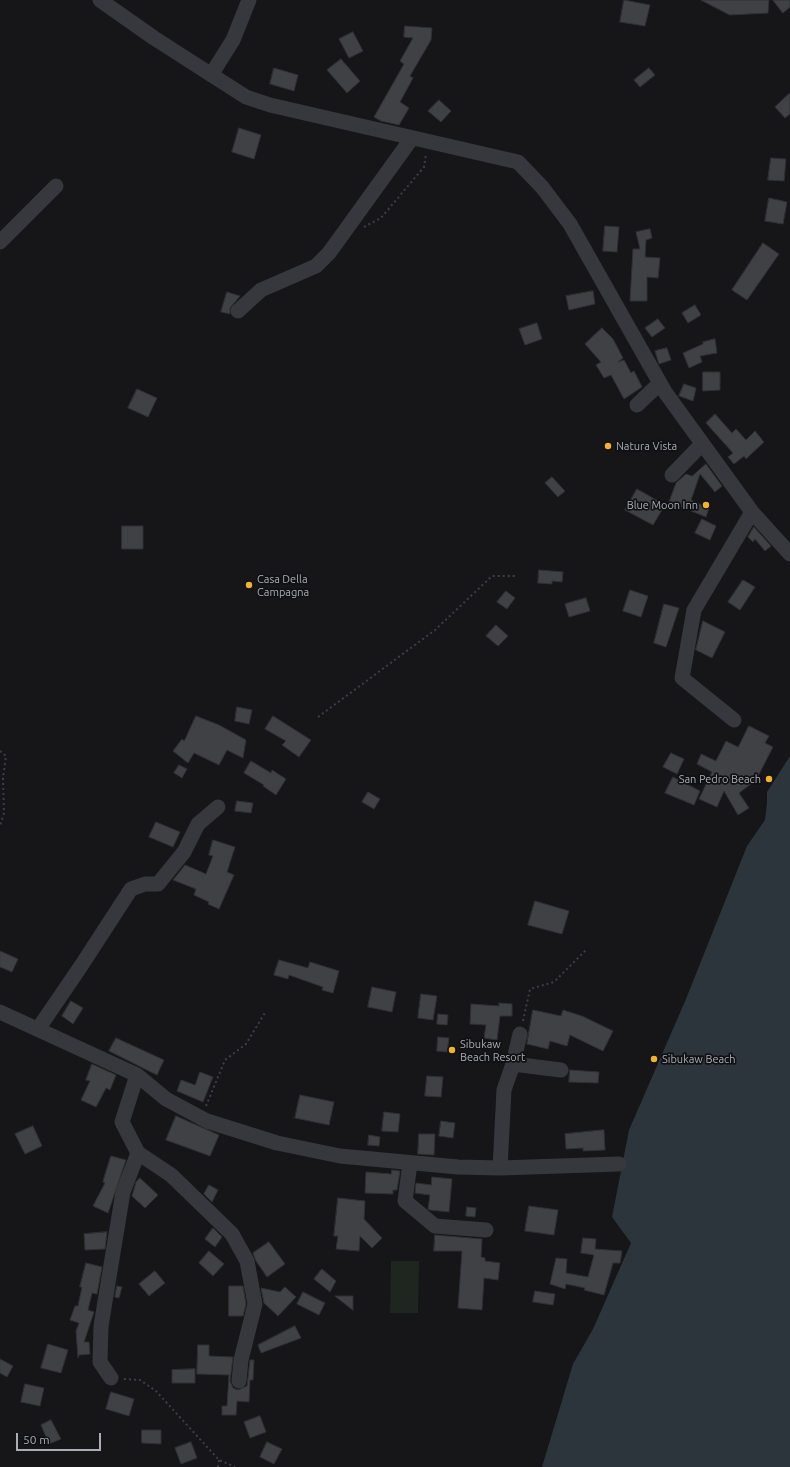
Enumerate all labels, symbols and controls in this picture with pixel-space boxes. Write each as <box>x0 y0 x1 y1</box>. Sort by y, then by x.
place label: Natura Vista <box>616 439 677 453</box>
marker: Natura Vista <box>603 441 613 451</box>
place label: Blue Moon Inn <box>627 498 698 512</box>
marker: Blue Moon Inn <box>701 500 711 510</box>
place label: Casa Della Campagna <box>257 572 309 598</box>
marker: Casa Della Campagna <box>244 580 254 590</box>
place label: San Pedro Beach <box>679 772 761 786</box>
marker: San Pedro Beach <box>764 774 774 784</box>
place label: Sibukaw Beach Resort <box>460 1037 525 1063</box>
marker: Sibukaw Beach Resort <box>447 1045 457 1055</box>
place label: Sibukaw Beach <box>662 1052 736 1066</box>
marker: Sibukaw Beach <box>649 1054 659 1064</box>
scale bar <box>18 1425 103 1451</box>
text: 50 m <box>23 1433 50 1446</box>

